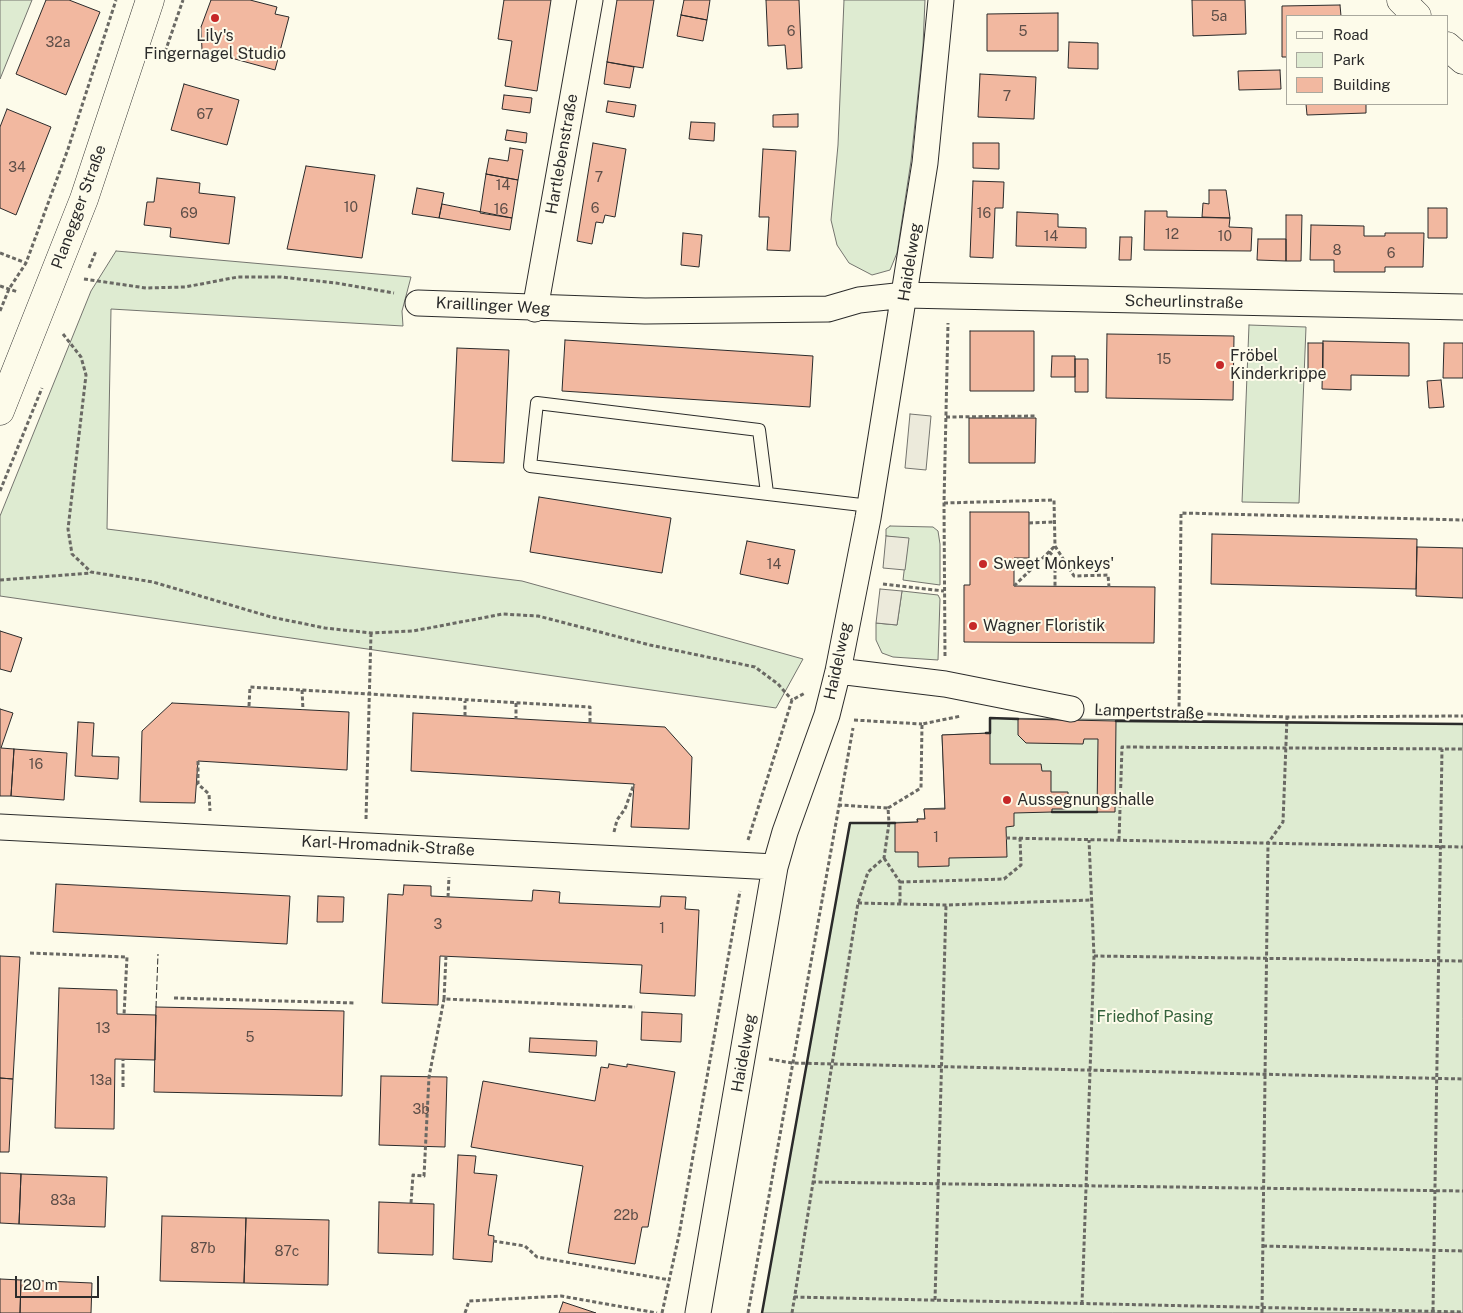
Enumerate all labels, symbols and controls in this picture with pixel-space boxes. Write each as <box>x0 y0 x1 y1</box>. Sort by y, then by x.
house number: 5a <box>1211 9 1227 25</box>
marker: Lily's Fingernagel Studio <box>209 12 221 24</box>
legend <box>1286 15 1448 105</box>
house number: 6 <box>787 24 795 40</box>
house number: 5 <box>1019 24 1027 40</box>
place label: Lily's Fingernagel Studio <box>144 26 286 64</box>
text: Road <box>1333 26 1369 43</box>
house number: 32a <box>46 35 70 51</box>
text: Park <box>1333 51 1365 68</box>
text: Building <box>1333 76 1391 93</box>
house number: 7 <box>1003 89 1011 105</box>
street label: Hartlebenstraße <box>542 92 582 216</box>
house number: 67 <box>197 107 213 123</box>
street label: Planegger Straße <box>48 142 110 272</box>
house number: 34 <box>8 160 26 176</box>
house number: 7 <box>595 170 603 186</box>
house number: 14 <box>496 178 510 194</box>
house number: 10 <box>344 200 358 216</box>
house number: 6 <box>591 201 599 217</box>
house number: 16 <box>494 202 508 218</box>
house number: 69 <box>180 206 198 222</box>
house number: 16 <box>977 206 991 222</box>
street label: Haidelweg <box>894 221 926 303</box>
house number: 12 <box>1165 227 1179 243</box>
house number: 14 <box>1044 229 1058 245</box>
house number: 10 <box>1218 229 1232 245</box>
house number: 8 <box>1332 243 1342 259</box>
house number: 6 <box>1387 246 1395 262</box>
street label: Scheurlinstraße <box>1125 291 1243 313</box>
street label: Kraillinger Weg <box>435 293 551 319</box>
place label: Fröbel Kinderkrippe <box>1230 346 1326 384</box>
house number: 15 <box>1157 352 1171 368</box>
marker: Fröbel Kinderkrippe <box>1214 359 1226 371</box>
place label: Sweet Monkeys' <box>993 554 1114 574</box>
house number: 14 <box>767 557 781 573</box>
marker: Sweet Monkeys' <box>977 558 989 570</box>
place label: Wagner Floristik <box>983 616 1105 636</box>
street label: Haidelweg <box>820 620 856 702</box>
marker: Wagner Floristik <box>967 620 979 632</box>
street label: Lampertstraße <box>1094 700 1204 724</box>
house number: 16 <box>29 757 43 773</box>
place label: Aussegnungshalle <box>1017 790 1154 810</box>
marker: Aussegnungshalle <box>1001 794 1013 806</box>
house number: 1 <box>933 830 939 846</box>
street label: Karl-Hromadnik-Straße <box>301 832 475 860</box>
house number: 3 <box>434 917 442 933</box>
house number: 1 <box>659 921 665 937</box>
park label: Friedhof Pasing <box>1097 1007 1213 1027</box>
street label: Haidelweg <box>728 1012 760 1094</box>
house number: 13 <box>96 1021 110 1037</box>
house number: 5 <box>246 1030 254 1046</box>
house number: 13a <box>90 1073 112 1089</box>
house number: 3b <box>412 1102 430 1118</box>
house number: 83a <box>50 1193 76 1209</box>
house number: 22b <box>613 1208 639 1224</box>
house number: 87b <box>190 1241 216 1257</box>
house number: 87c <box>275 1244 299 1260</box>
scale bar <box>18 1266 101 1298</box>
text: 20 m <box>23 1276 58 1293</box>

